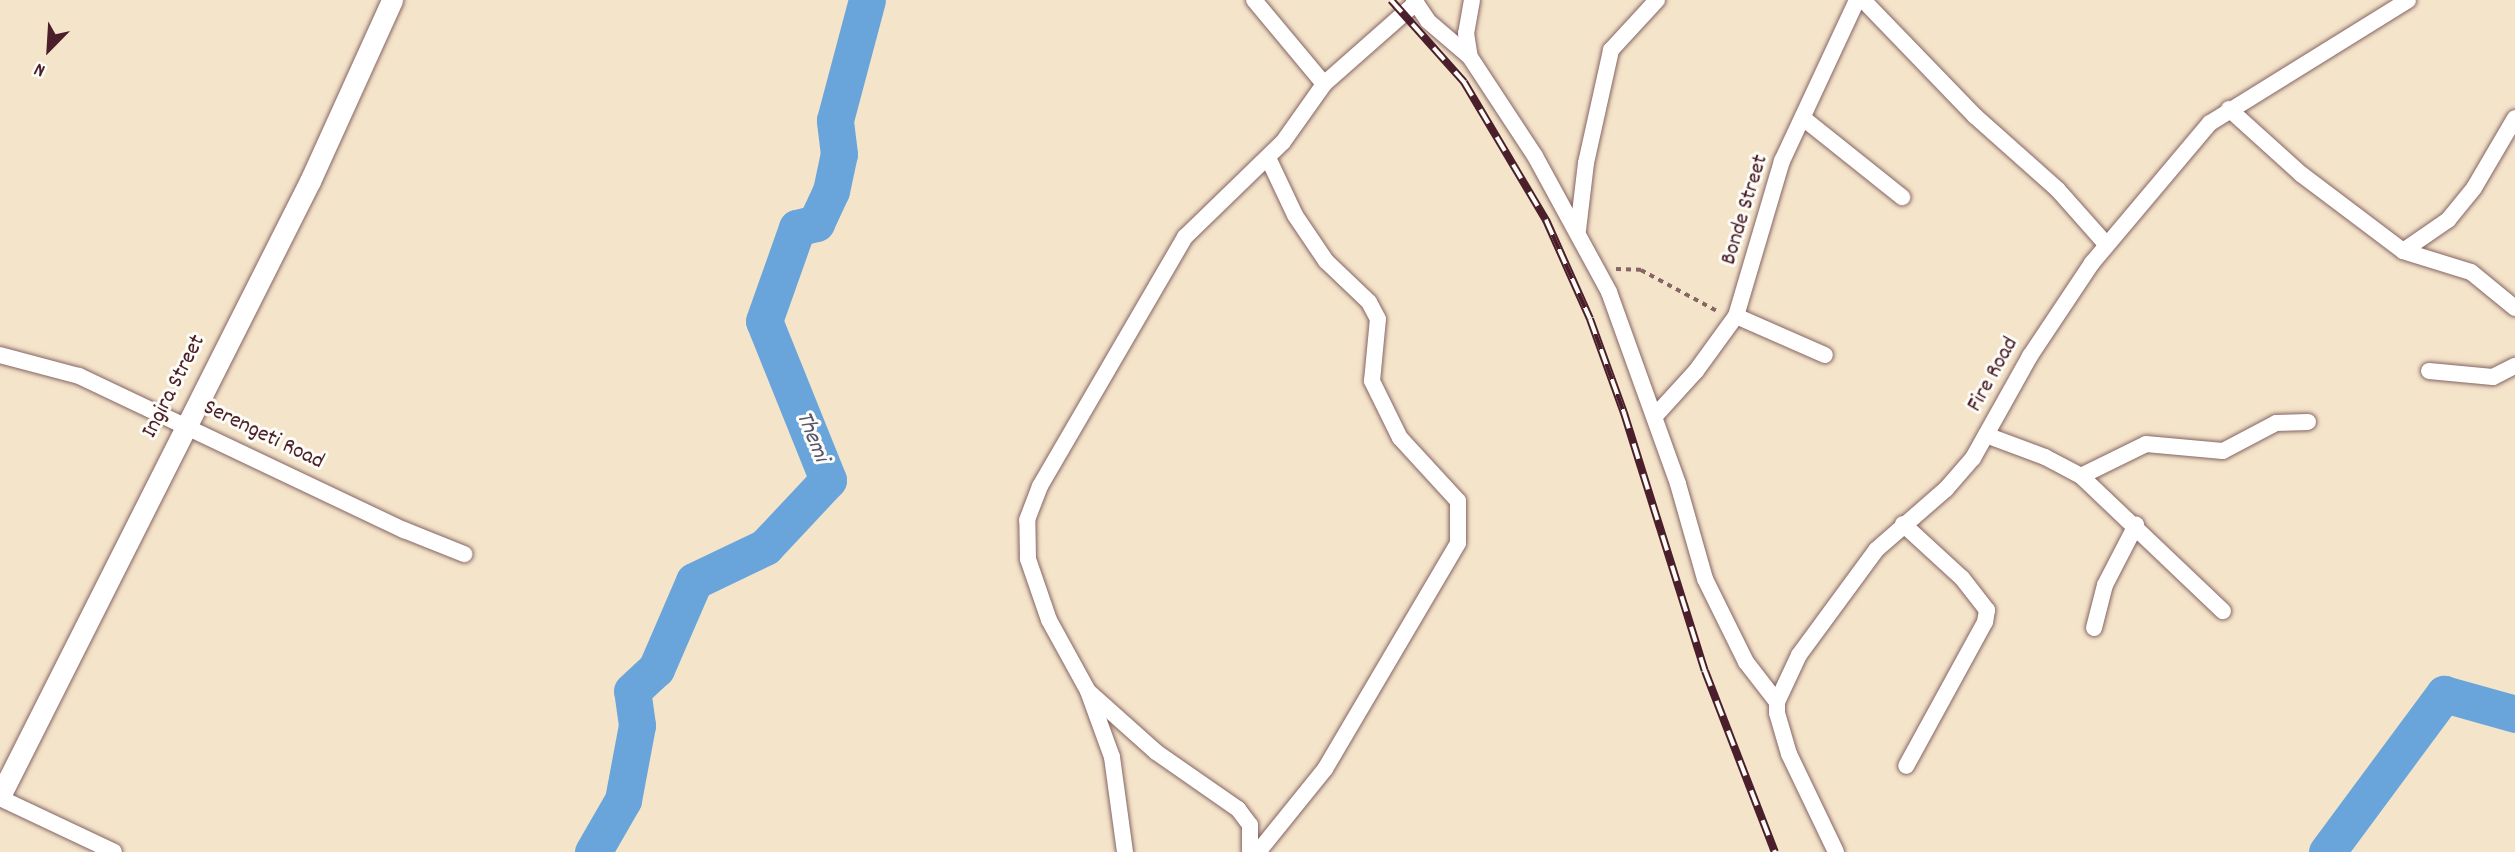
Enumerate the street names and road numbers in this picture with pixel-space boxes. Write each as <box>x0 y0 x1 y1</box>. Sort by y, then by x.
street label: Bonde Street <box>1716 152 1776 268</box>
street label: Ingira Street <box>137 331 213 443</box>
street label: Fire Road <box>1962 333 2026 417</box>
street label: Serengeti Road <box>198 395 328 477</box>

